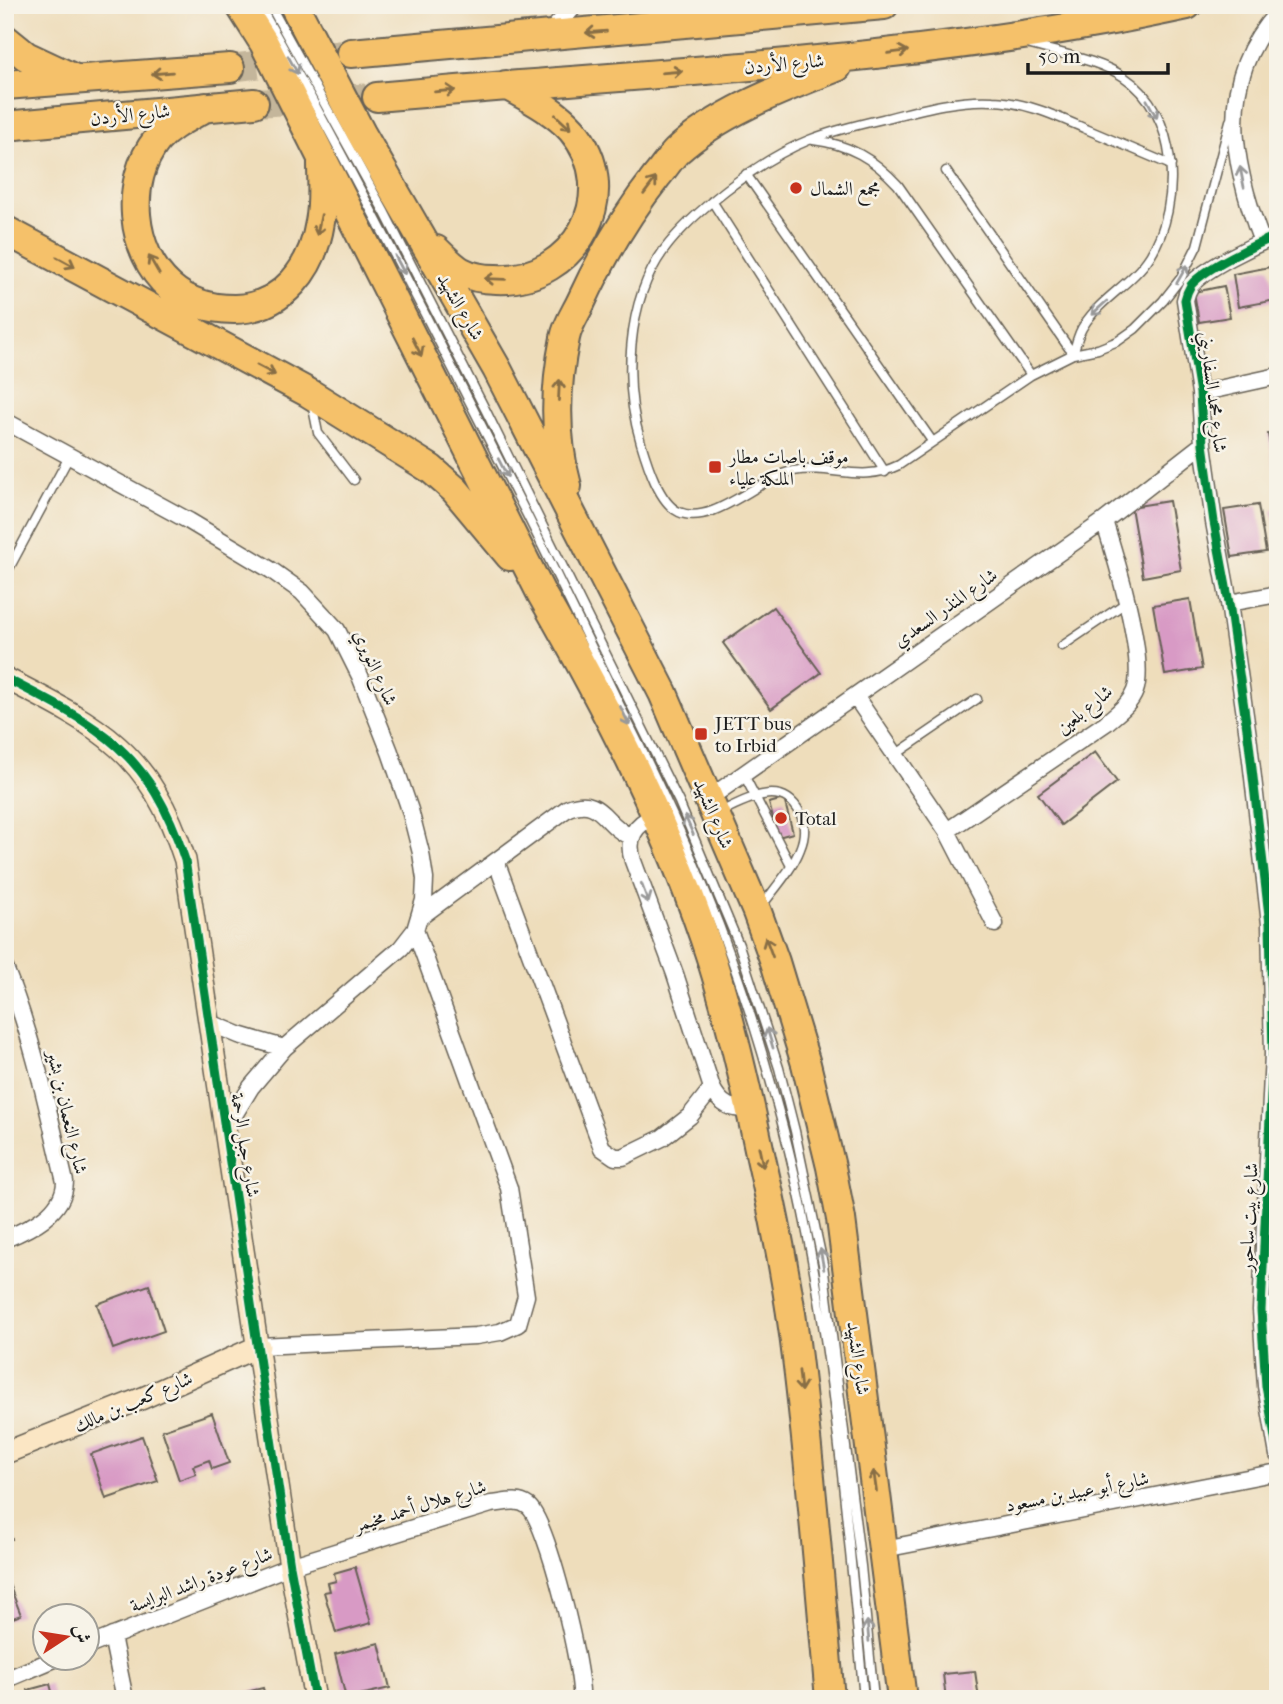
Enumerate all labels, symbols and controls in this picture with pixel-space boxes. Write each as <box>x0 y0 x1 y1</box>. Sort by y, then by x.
one-way arrow <box>586 26 608 39</box>
scale bar <box>1028 32 1168 76</box>
text: 50 m <box>1038 44 1081 68</box>
one-way arrow <box>886 45 909 58</box>
street label: شارع الأردن <box>743 47 825 82</box>
one-way arrow <box>287 54 300 75</box>
one-way arrow <box>660 65 682 78</box>
one-way arrow <box>151 67 174 80</box>
one-way arrow <box>433 84 456 97</box>
street label: شارع الأردن <box>89 97 172 134</box>
one-way arrow <box>1145 98 1159 118</box>
one-way arrow <box>554 114 572 130</box>
one-way arrow <box>1235 166 1248 189</box>
one-way arrow <box>642 177 657 196</box>
place label: مجمع الشمال <box>810 178 880 206</box>
marker: مجمع الشمال <box>788 180 804 196</box>
one-way arrow <box>311 213 325 236</box>
one-way arrow <box>394 254 408 275</box>
one-way arrow <box>55 255 76 269</box>
one-way arrow <box>147 256 161 276</box>
one-way arrow <box>1175 264 1189 284</box>
street label: شارع الشهيد <box>429 269 488 346</box>
one-way arrow <box>484 273 507 286</box>
one-way arrow <box>1091 299 1108 316</box>
street label: شارع محمد السفاريني <box>1189 330 1231 455</box>
one-way arrow <box>411 336 425 357</box>
one-way arrow <box>255 364 276 378</box>
one-way arrow <box>552 379 565 402</box>
place label: موقف باصات مطار الملكة علياء <box>727 446 849 490</box>
one-way arrow <box>497 457 511 478</box>
marker: موقف باصات مطار الملكة علياء <box>707 459 723 475</box>
street label: شارع المنذر السعدي <box>889 564 1004 655</box>
street label: شارع النويري <box>345 626 402 710</box>
street label: شارع بلعين <box>1052 681 1120 742</box>
one-way arrow <box>619 705 633 726</box>
place label: JETT bus to Irbid <box>713 713 791 757</box>
marker: JETT bus to Irbid <box>693 726 709 742</box>
street label: شارع الشهيد <box>685 775 738 853</box>
place label: Total <box>795 808 836 830</box>
marker: Total <box>773 810 789 826</box>
one-way arrow <box>682 815 695 837</box>
one-way arrow <box>640 881 652 903</box>
one-way arrow <box>762 937 775 959</box>
one-way arrow <box>762 1027 775 1049</box>
street label: شارع النعمان بن بشير <box>38 1046 92 1177</box>
street label: شارع جبل الرحمة <box>222 1091 264 1200</box>
one-way arrow <box>755 1145 768 1168</box>
street label: شارع بيت ساحور <box>1235 1162 1267 1274</box>
one-way arrow <box>815 1248 828 1271</box>
street label: شارع الشهيد <box>838 1320 874 1397</box>
street label: شارع كعب بن مالك <box>71 1367 197 1440</box>
one-way arrow <box>793 1369 806 1392</box>
street label: شارع أبو عبيد بن مسعود <box>1003 1465 1152 1521</box>
one-way arrow <box>869 1471 882 1493</box>
street label: شارع هلال أحمد مخيمر <box>349 1473 490 1541</box>
street label: شارع عودة راشد البرايسة <box>127 1543 277 1621</box>
north arrow <box>32 1602 102 1672</box>
one-way arrow <box>861 1620 874 1643</box>
text: ش <box>69 1622 94 1645</box>

